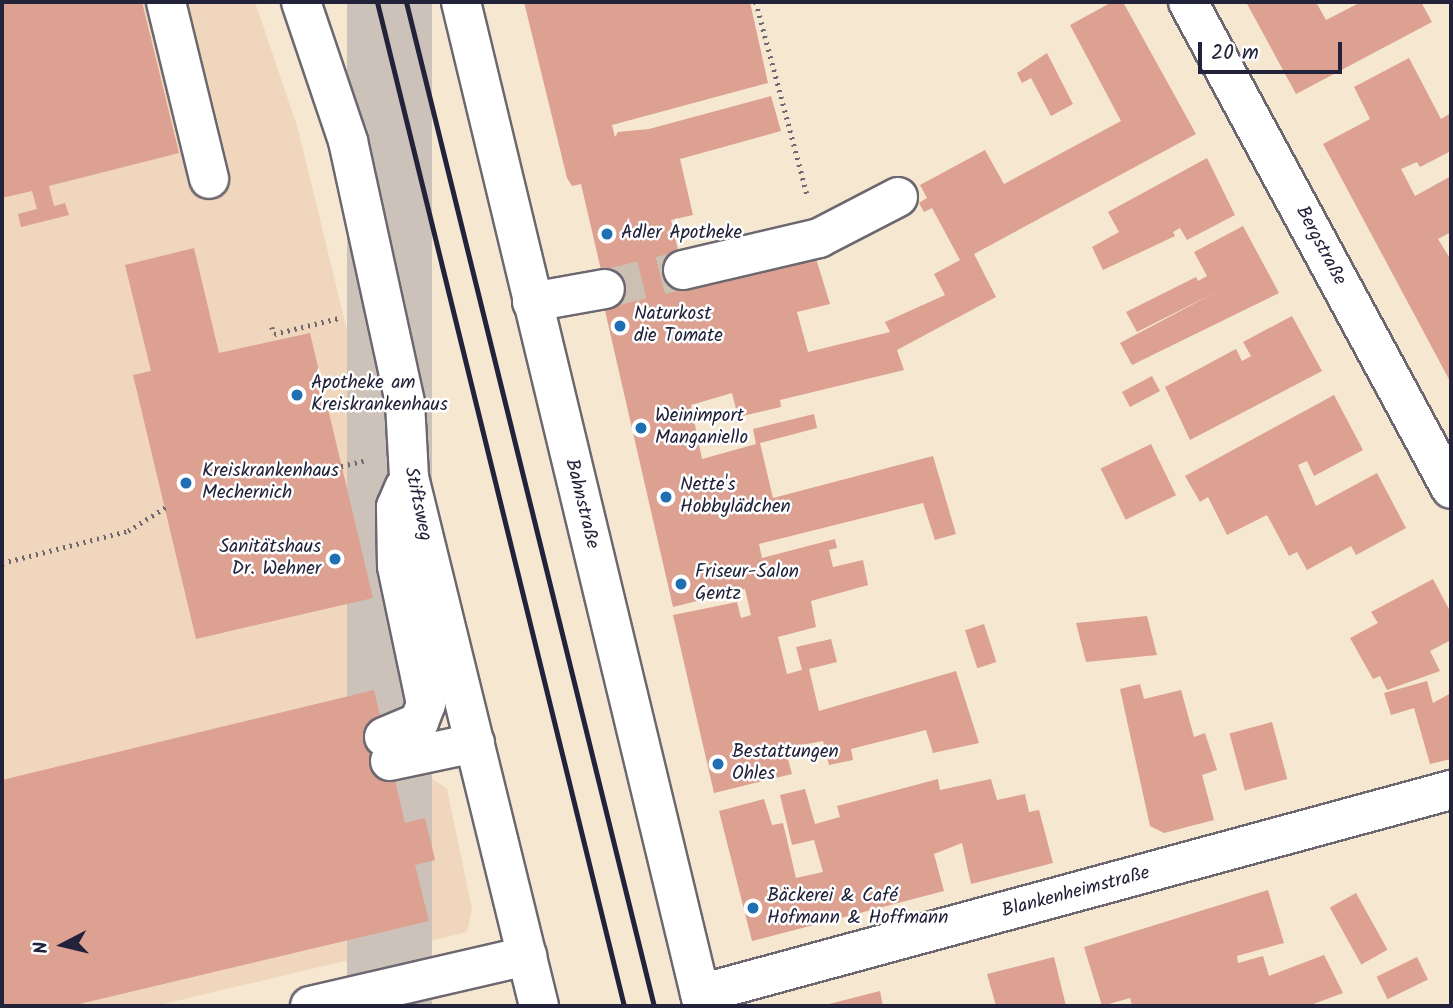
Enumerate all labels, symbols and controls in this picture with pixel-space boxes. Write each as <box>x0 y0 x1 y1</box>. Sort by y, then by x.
scale bar <box>1201 28 1344 72</box>
text: 20 m <box>1211 37 1259 70</box>
street label: Bergstraße <box>1290 203 1350 289</box>
place label: Adler Apotheke <box>621 223 742 245</box>
marker: Adler Apotheke <box>599 226 615 242</box>
place label: Naturkost die Tomate <box>634 304 723 348</box>
marker: Naturkost die Tomate <box>612 318 628 334</box>
place label: Apotheke am Kreiskrankenhaus <box>311 373 448 417</box>
marker: Apotheke am Kreiskrankenhaus <box>289 387 305 403</box>
place label: Weinimport Manganiello <box>655 406 748 450</box>
marker: Weinimport Manganiello <box>633 420 649 436</box>
street label: Bahnstraße <box>559 457 603 551</box>
place label: Kreiskrankenhaus Mechernich <box>202 461 339 505</box>
street label: Stiftsweg <box>398 465 436 543</box>
marker: Kreiskrankenhaus Mechernich <box>176 473 196 493</box>
place label: Nette's Hobbylädchen <box>680 475 791 519</box>
marker: Nette's Hobbylädchen <box>658 489 674 505</box>
place label: Sanitätshaus Dr. Wehner <box>219 537 321 581</box>
marker: Sanitätshaus Dr. Wehner <box>327 551 343 567</box>
place label: Friseur-Salon Gentz <box>695 562 799 606</box>
marker: Friseur-Salon Gentz <box>673 576 689 592</box>
place label: Bestattungen Ohles <box>732 742 839 786</box>
marker: Bestattungen Ohles <box>710 756 726 772</box>
street label: Blankenheimstraße <box>1000 862 1152 924</box>
place label: Bäckerei & Café Hofmann & Hoffmann <box>767 886 948 930</box>
marker: Bäckerei & Café Hofmann & Hoffmann <box>745 900 761 916</box>
north arrow <box>28 910 98 980</box>
text: N <box>27 940 58 955</box>

